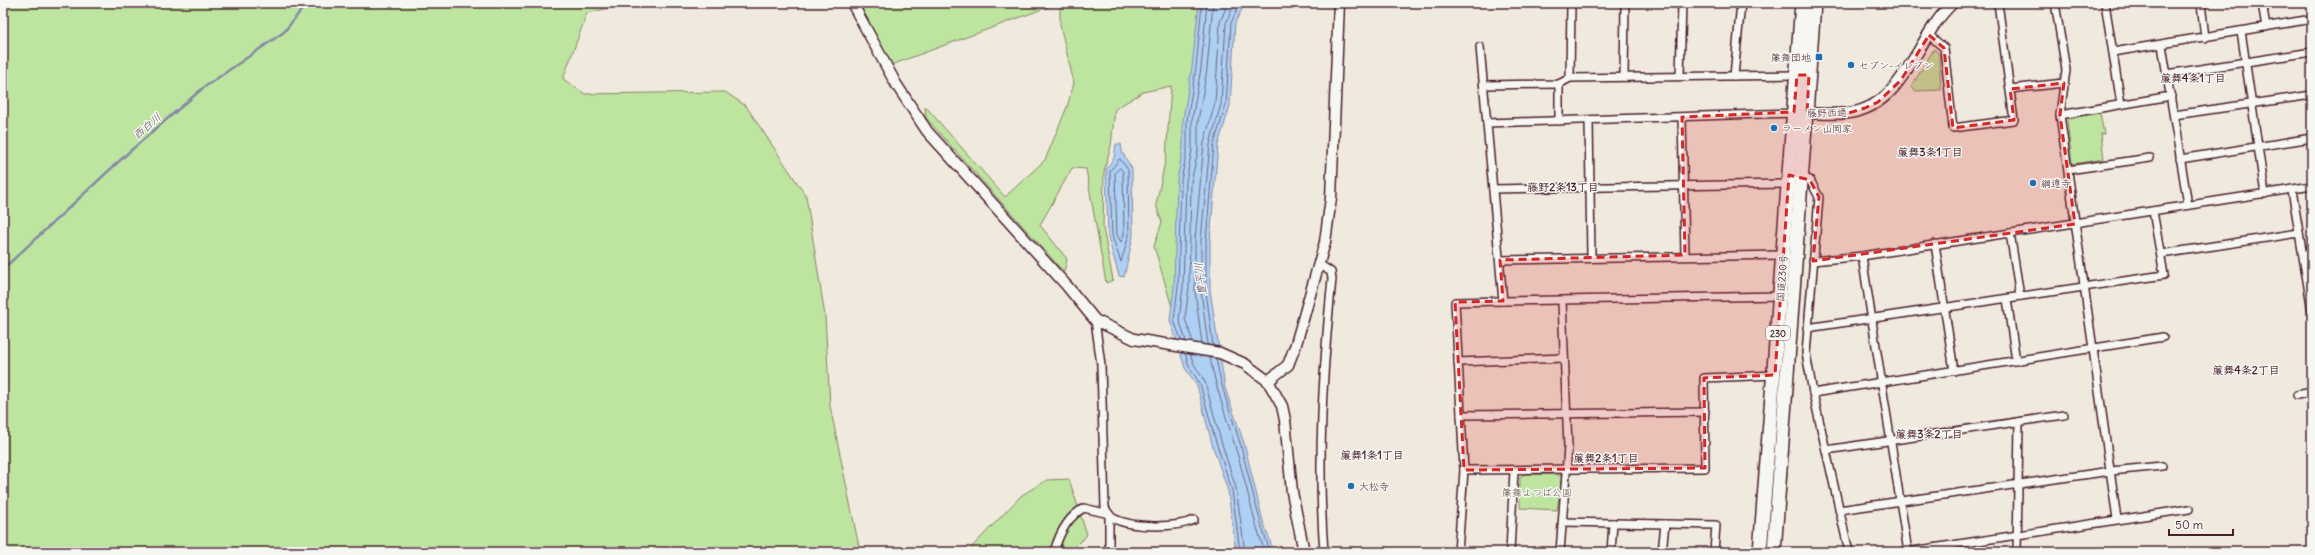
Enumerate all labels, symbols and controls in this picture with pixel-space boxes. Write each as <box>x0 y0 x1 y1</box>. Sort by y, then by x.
place label: 簾舞団地 <box>1771 51 1811 64</box>
marker: 簾舞団地 <box>1814 52 1824 62</box>
place label: セブン-イレブン <box>1859 59 1933 72</box>
marker: セブン-イレブン <box>1846 60 1856 70</box>
district label: 簾舞4条1丁目 <box>2160 71 2226 85</box>
street label: 藤野西通 <box>1807 106 1847 120</box>
water label: 西白川 <box>130 110 164 142</box>
place label: ラーメン山岡家 <box>1782 122 1852 135</box>
marker: ラーメン山岡家 <box>1769 123 1779 133</box>
district label: 簾舞3条1丁目 <box>1897 145 1963 159</box>
place label: 綱遵寺 <box>2041 177 2071 190</box>
marker: 綱遵寺 <box>2028 178 2038 188</box>
district label: 藤野2条13丁目 <box>1527 180 1599 194</box>
street label: 国道230号 <box>1774 254 1790 302</box>
water label: 豊平川 <box>1191 262 1209 296</box>
road number: 230 <box>1766 326 1790 340</box>
district label: 簾舞4条2丁目 <box>2212 363 2280 377</box>
district label: 簾舞3条2丁目 <box>1895 427 1963 441</box>
district label: 簾舞1条1丁目 <box>1340 448 1404 462</box>
district label: 簾舞2条1丁目 <box>1573 451 1639 465</box>
place label: 大松寺 <box>1359 480 1389 493</box>
marker: 大松寺 <box>1346 481 1356 491</box>
park label: 簾舞よつば公園 <box>1502 486 1572 499</box>
scale bar <box>2169 511 2233 537</box>
text: 50 m <box>2175 517 2204 532</box>

